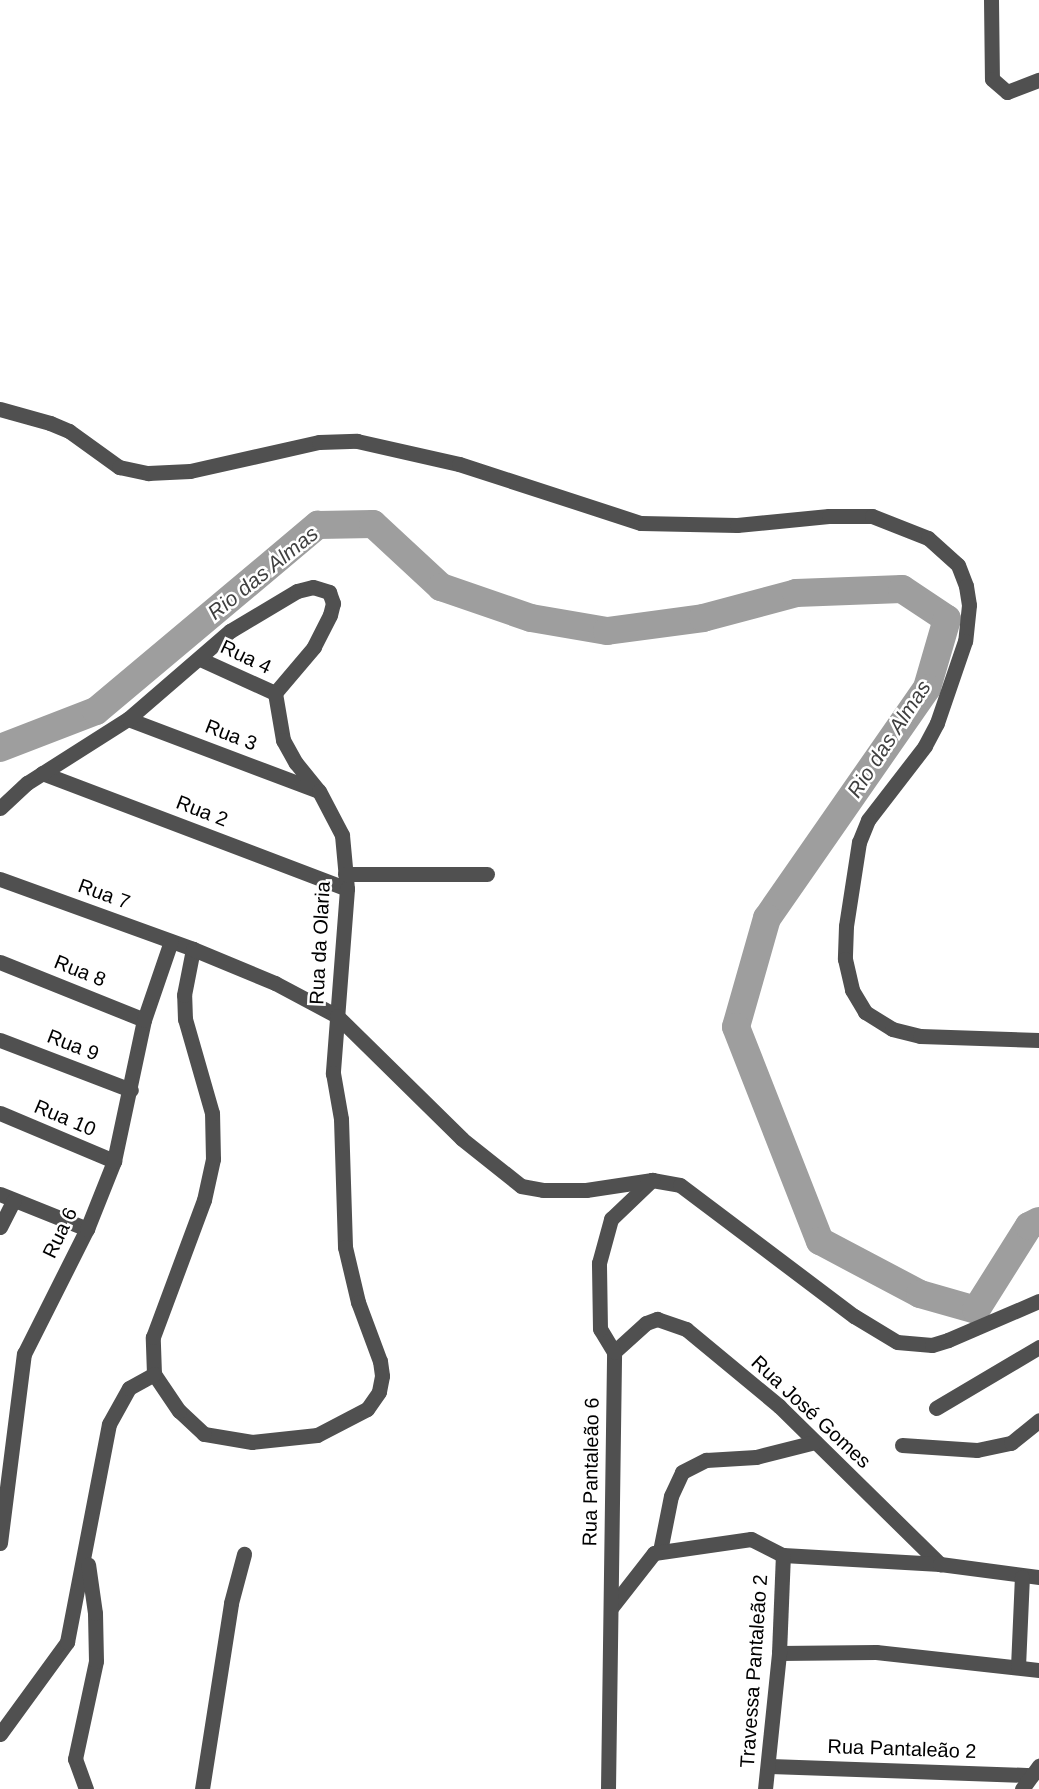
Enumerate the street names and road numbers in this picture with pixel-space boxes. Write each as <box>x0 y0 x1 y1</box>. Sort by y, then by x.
street label: Rua 4 <box>217 635 275 679</box>
street label: Rua 3 <box>202 714 260 756</box>
street label: Rua 2 <box>173 790 231 832</box>
street label: Rua 7 <box>75 874 133 914</box>
street label: Rua da Olaria <box>305 881 335 1005</box>
street label: Rua 8 <box>51 950 109 992</box>
street label: Rua 9 <box>44 1024 102 1066</box>
street label: Rua 10 <box>31 1094 99 1142</box>
street label: Rua 6 <box>38 1204 82 1262</box>
street label: Rua José Gomes <box>746 1351 876 1473</box>
street label: Rua Pantaleão 6 <box>578 1397 604 1547</box>
street label: Travessa Pantaleão 2 <box>735 1573 773 1769</box>
street label: Rua Pantaleão 2 <box>827 1734 977 1764</box>

